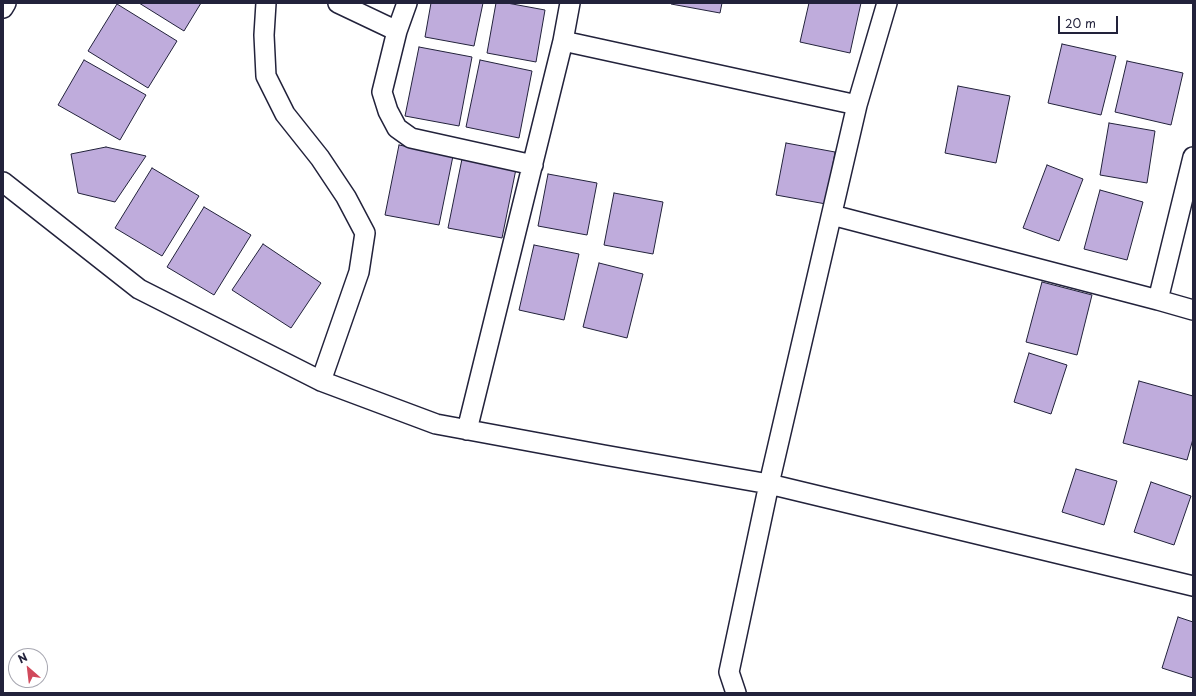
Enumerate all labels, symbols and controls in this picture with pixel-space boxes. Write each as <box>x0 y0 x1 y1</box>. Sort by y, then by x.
scale bar <box>1060 8 1120 34</box>
text: 20 m <box>1065 14 1096 32</box>
north arrow <box>8 648 48 688</box>
text: N <box>15 648 30 667</box>

